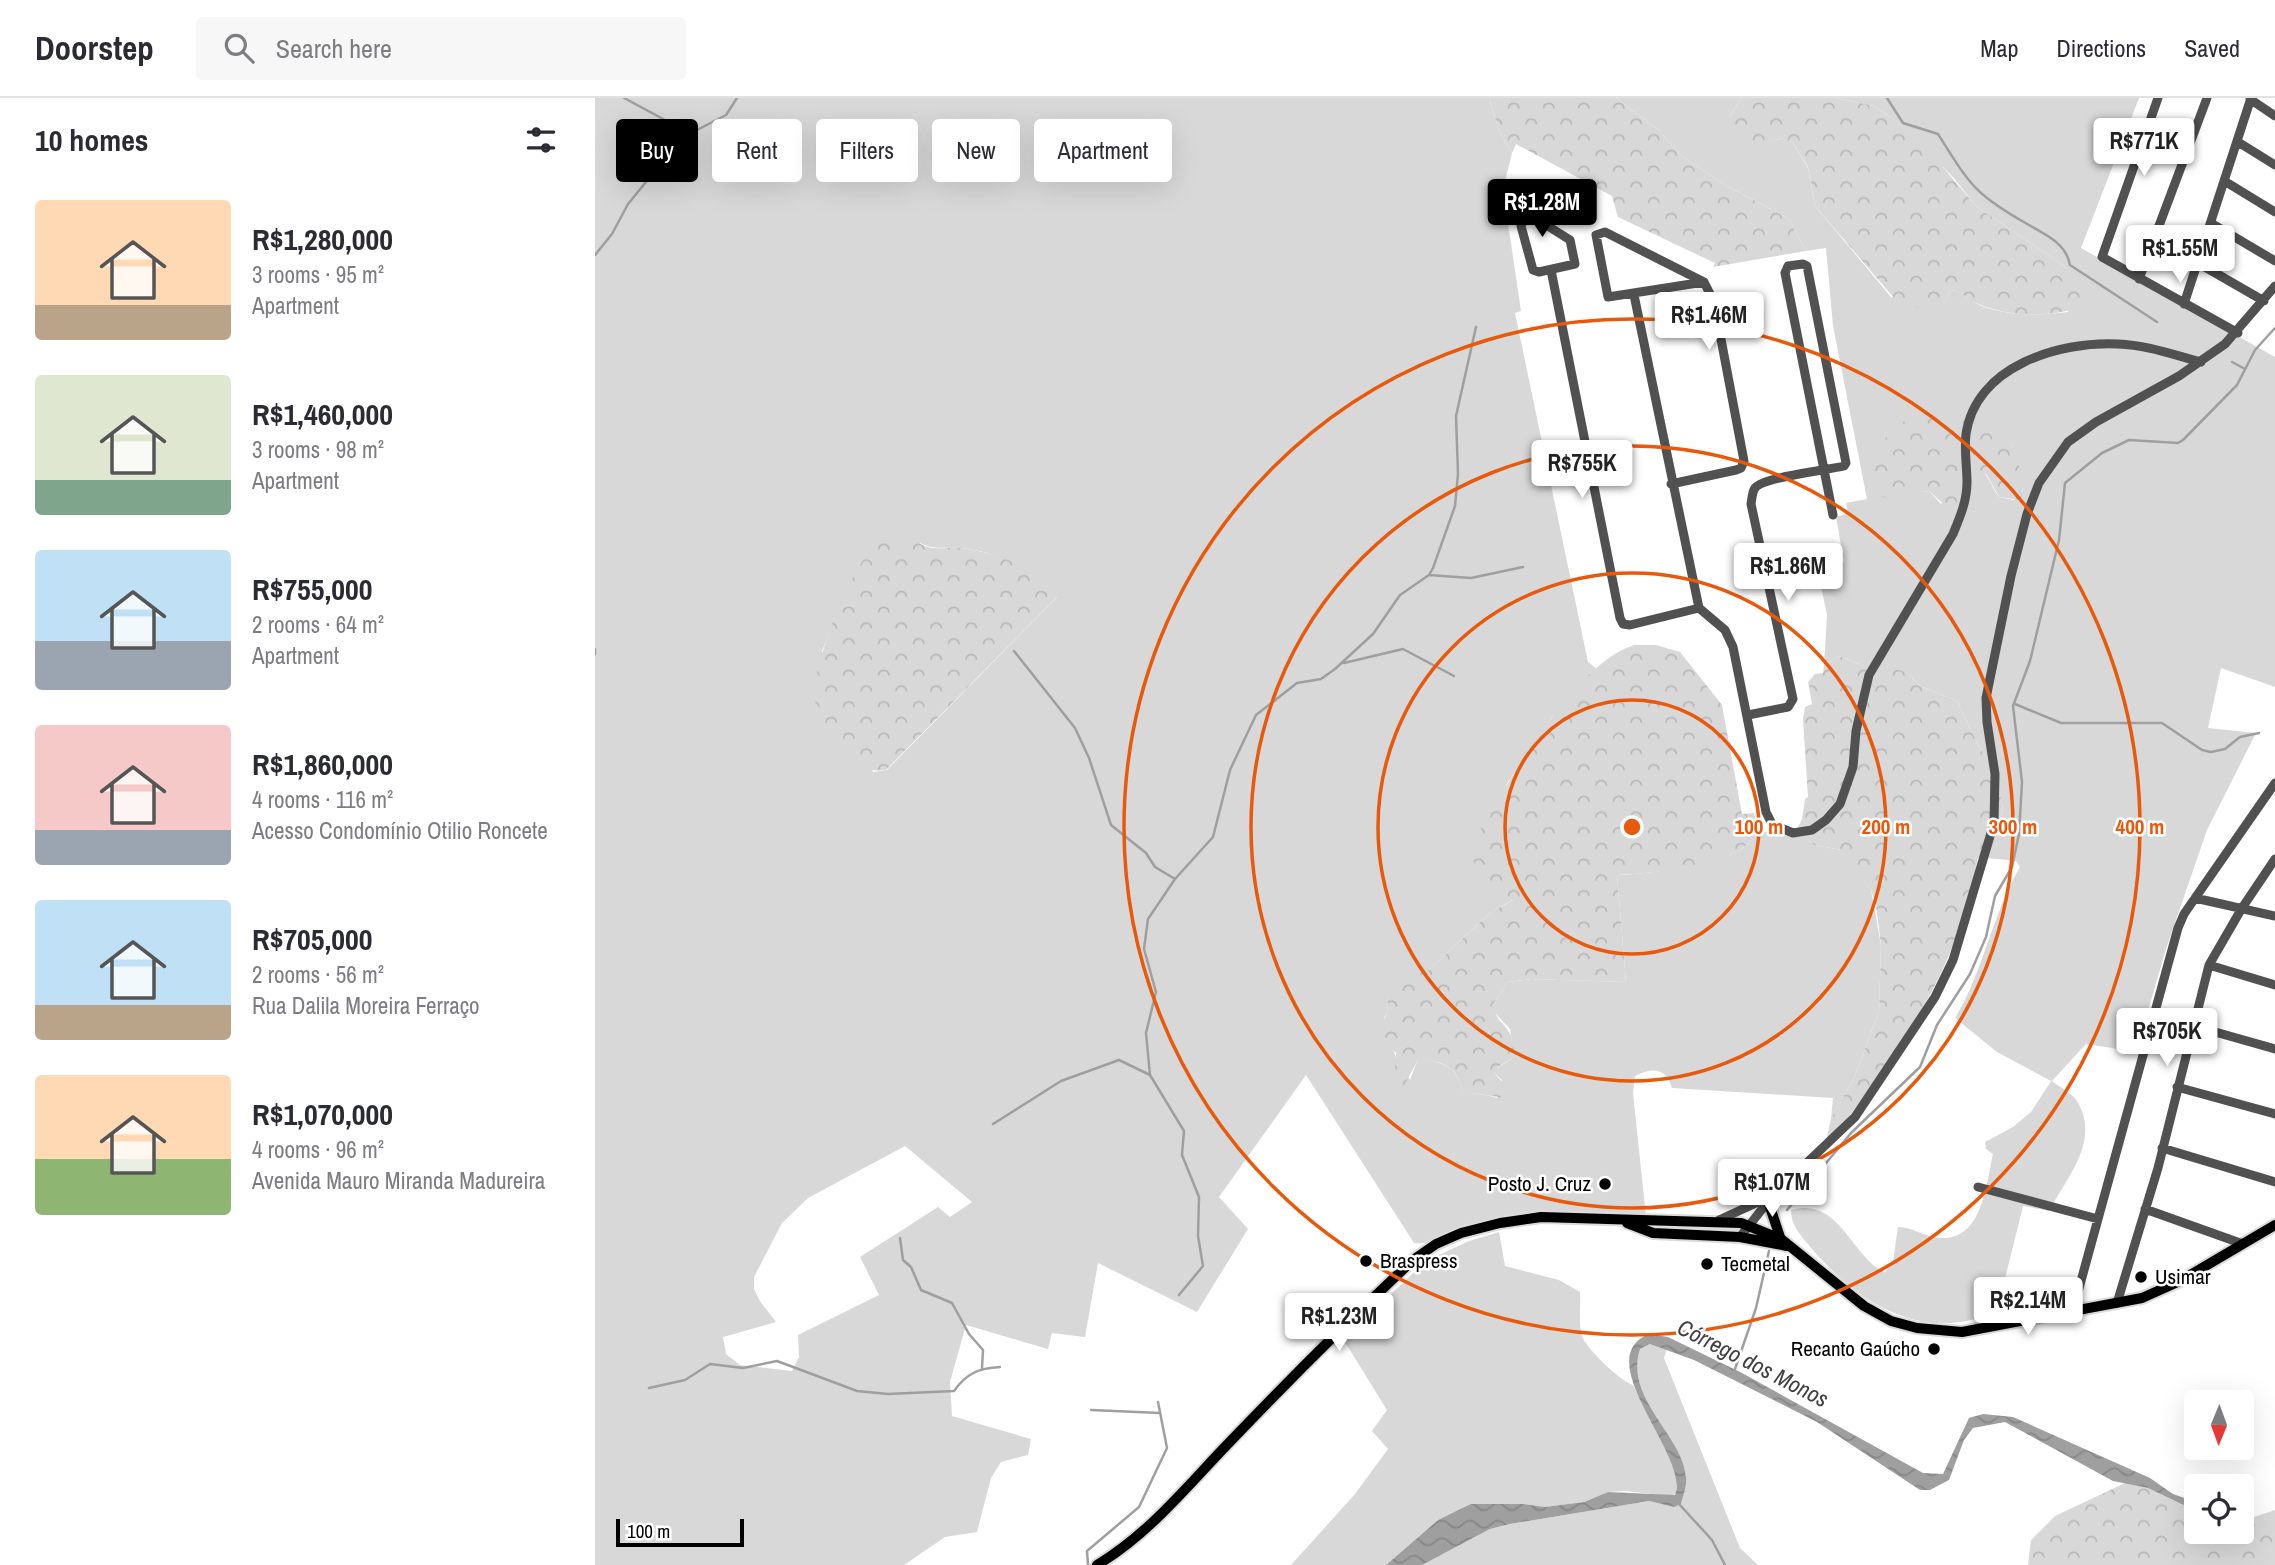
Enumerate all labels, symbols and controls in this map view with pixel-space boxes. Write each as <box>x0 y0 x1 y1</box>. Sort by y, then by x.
search box <box>196 17 686 80</box>
text: Doorstep <box>35 26 154 70</box>
icon: search <box>220 29 258 67</box>
text: Search here <box>276 31 392 66</box>
text: Map <box>1980 32 2018 64</box>
text: Directions <box>2056 32 2146 64</box>
text: Saved <box>2184 32 2240 64</box>
pin: R$771K <box>2087 118 2201 178</box>
chip: Buy <box>616 119 698 182</box>
chip: Rent <box>712 119 802 182</box>
chip: Filters <box>816 119 918 182</box>
chip: New <box>932 119 1020 182</box>
chip: Apartment <box>1034 119 1172 182</box>
text: 10 homes <box>35 120 149 160</box>
icon: filters <box>522 121 560 159</box>
text: R$771K <box>2109 125 2179 156</box>
pin: R$1.28M <box>1477 180 1607 239</box>
text: R$1.28M <box>1504 186 1580 217</box>
text: R$1,280,000 <box>252 219 393 259</box>
pin: R$1.55M <box>2115 226 2245 285</box>
icon: home <box>91 228 175 312</box>
text: R$1.55M <box>2142 232 2218 263</box>
text: 3 rooms · 95 m² <box>252 259 384 290</box>
text: Apartment <box>252 290 339 321</box>
pin: R$1.46M <box>1644 292 1774 352</box>
text: R$1.46M <box>1671 299 1747 330</box>
text: R$1,460,000 <box>252 394 393 434</box>
icon: home <box>91 403 175 487</box>
text: 3 rooms · 98 m² <box>252 434 384 465</box>
pin: R$755K <box>1525 440 1639 500</box>
text: R$755K <box>1547 447 1617 478</box>
text: Apartment <box>252 465 339 496</box>
pin: R$1.86M <box>1723 544 1853 603</box>
text: R$1.86M <box>1750 550 1826 581</box>
text: R$755,000 <box>252 569 372 609</box>
icon: home <box>91 578 175 662</box>
text: 2 rooms · 64 m² <box>252 609 384 640</box>
text: Apartment <box>252 640 339 671</box>
text: R$1,860,000 <box>252 744 393 784</box>
icon: home <box>91 753 175 837</box>
text: 4 rooms · 116 m² <box>252 784 393 815</box>
text: 100 m <box>1735 812 1783 841</box>
text: 200 m <box>1862 812 1910 841</box>
text: 300 m <box>1989 812 2037 841</box>
text: 400 m <box>2116 812 2164 841</box>
text: Acesso Condomínio Otilio Roncete <box>252 815 548 846</box>
centre of rings <box>1620 815 1644 839</box>
text: R$705,000 <box>252 919 372 959</box>
icon: home <box>91 928 175 1012</box>
text: 2 rooms · 56 m² <box>252 959 384 990</box>
text: Rua Dalila Moreira Ferraço <box>252 990 480 1021</box>
pin: R$705K <box>2110 1009 2224 1068</box>
text: R$705K <box>2132 1015 2202 1046</box>
text: R$1,070,000 <box>252 1094 393 1134</box>
icon: home <box>91 1103 175 1187</box>
text: 4 rooms · 96 m² <box>252 1134 384 1165</box>
pin: R$1.07M <box>1707 1160 1837 1219</box>
text: Avenida Mauro Miranda Madureira <box>252 1165 545 1196</box>
text: R$1.07M <box>1734 1166 1810 1197</box>
place label: Posto J. Cruz <box>1488 1169 1591 1198</box>
marker: Posto J. Cruz <box>1597 1176 1613 1192</box>
place label: Braspress <box>1380 1246 1458 1275</box>
place label: Tecmetal <box>1721 1249 1790 1278</box>
marker: Braspress <box>1358 1253 1374 1269</box>
marker: Tecmetal <box>1699 1256 1715 1272</box>
place label: Usimar <box>2155 1262 2211 1291</box>
marker: Usimar <box>2133 1269 2149 1285</box>
pin: R$2.14M <box>1963 1278 2093 1337</box>
text: R$2.14M <box>1990 1284 2066 1315</box>
pin: R$1.23M <box>1274 1294 1404 1353</box>
text: R$1.23M <box>1301 1300 1377 1331</box>
water label: Córrego dos Monos <box>1672 1311 1834 1414</box>
place label: Recanto Gaúcho <box>1791 1334 1920 1363</box>
marker: Recanto Gaúcho <box>1926 1341 1942 1357</box>
north arrow <box>2184 1390 2254 1460</box>
map controls <box>2184 1390 2254 1544</box>
button: locate <box>2184 1474 2254 1544</box>
scale bar <box>616 1516 744 1548</box>
text: 100 m <box>627 1518 670 1544</box>

